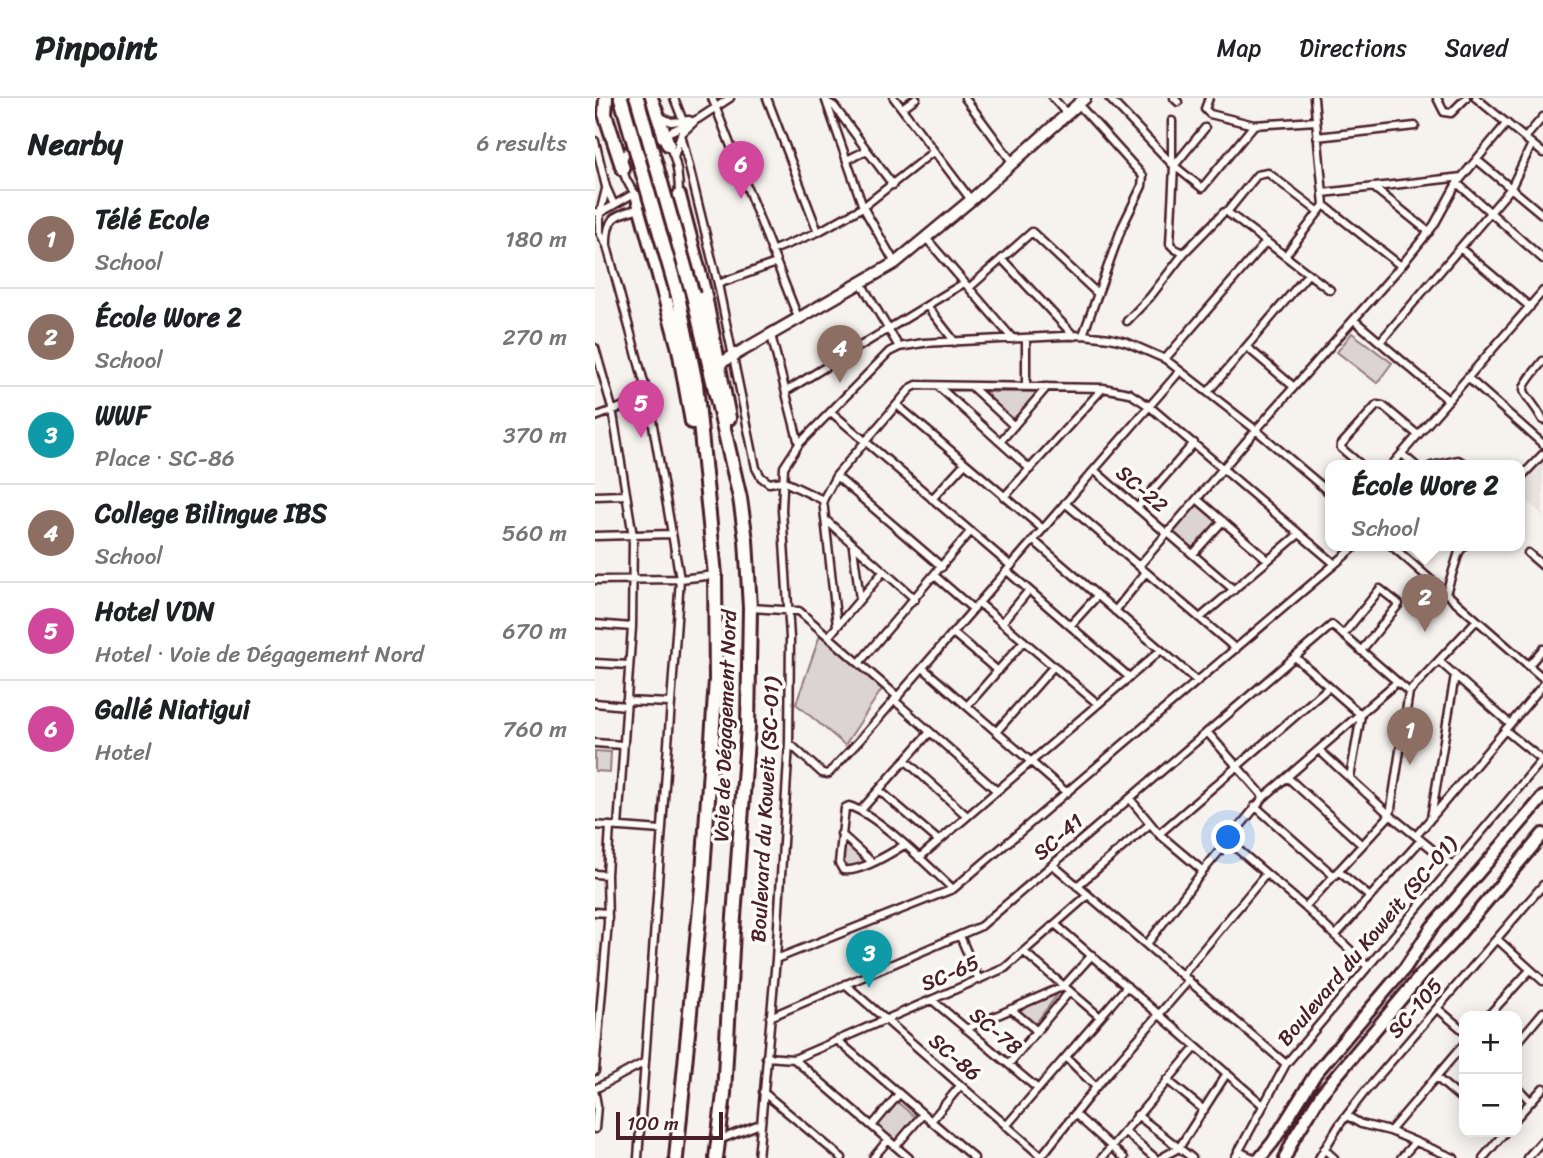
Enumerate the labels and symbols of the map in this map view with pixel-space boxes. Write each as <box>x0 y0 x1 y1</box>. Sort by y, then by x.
pin: 6 <box>718 141 764 199</box>
pin: 4 <box>817 325 863 383</box>
pin: 5 <box>618 380 664 438</box>
street label: SC-22 <box>1107 455 1177 523</box>
pin: 2 <box>1402 574 1448 632</box>
street label: Voie de Dégagement Nord <box>702 607 748 843</box>
street label: Boulevard du Koweit (SC-01) <box>739 675 791 943</box>
pin: 1 <box>1387 707 1433 765</box>
street label: SC-41 <box>1024 804 1092 870</box>
your location <box>1211 820 1245 854</box>
street label: Boulevard du Koweit (SC-01) <box>1267 826 1468 1055</box>
pin: 3 <box>846 930 892 988</box>
street label: SC-65 <box>915 944 986 1002</box>
street label: SC-105 <box>1377 969 1453 1047</box>
street label: SC-78 <box>961 997 1032 1065</box>
street label: SC-86 <box>920 1023 990 1091</box>
scale bar <box>616 1109 723 1141</box>

